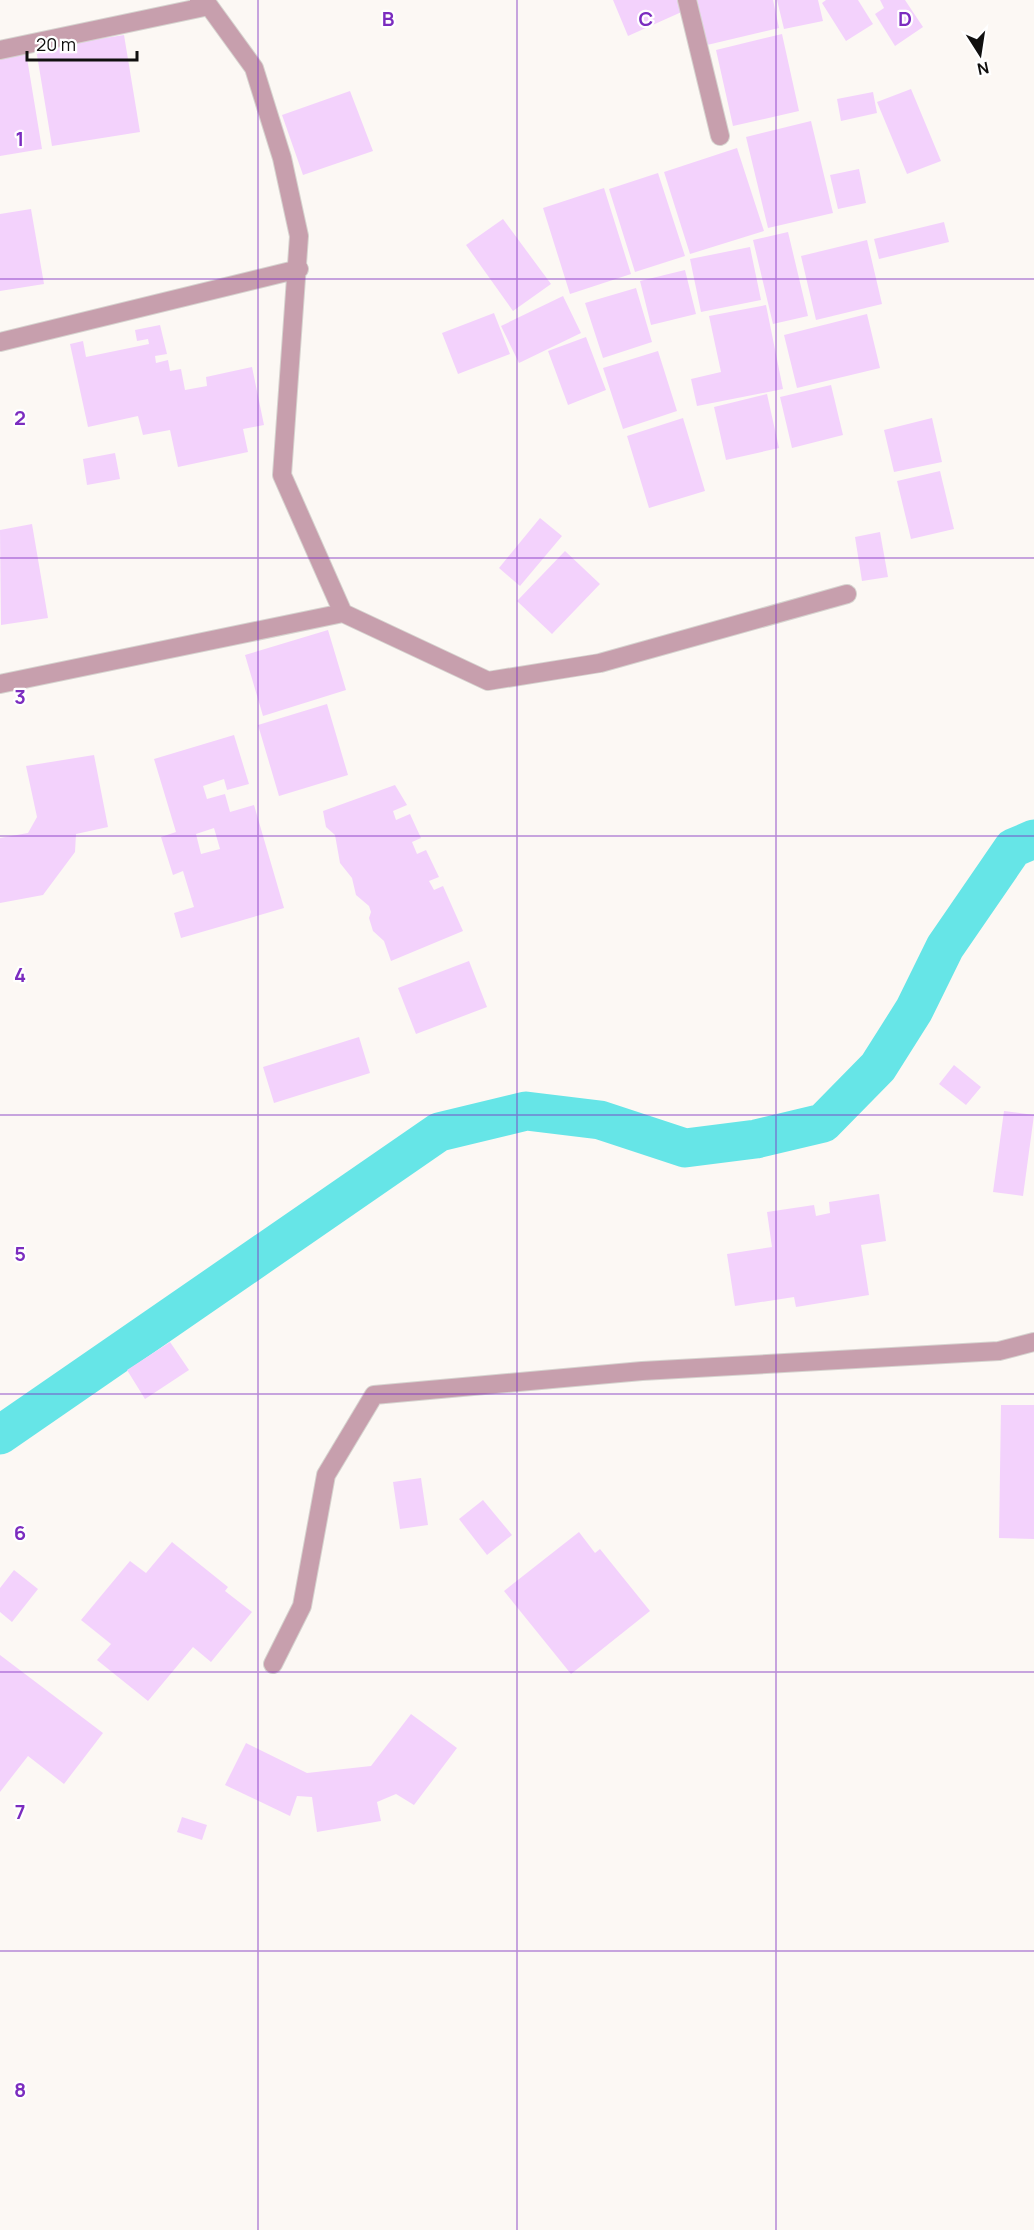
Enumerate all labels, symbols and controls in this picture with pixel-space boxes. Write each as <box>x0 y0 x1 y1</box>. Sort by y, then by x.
text: B <box>382 5 395 32</box>
text: C <box>639 5 653 32</box>
text: D <box>898 5 912 32</box>
scale bar <box>27 24 136 62</box>
north arrow <box>950 24 1010 84</box>
text: 20 m <box>36 32 76 56</box>
text: N <box>975 57 991 81</box>
text: 1 <box>16 125 24 152</box>
text: 2 <box>14 404 26 431</box>
text: 3 <box>14 683 26 710</box>
text: 4 <box>14 961 26 988</box>
text: 5 <box>14 1240 26 1267</box>
text: 6 <box>14 1519 26 1546</box>
text: 7 <box>15 1798 25 1825</box>
text: 8 <box>14 2076 26 2103</box>

